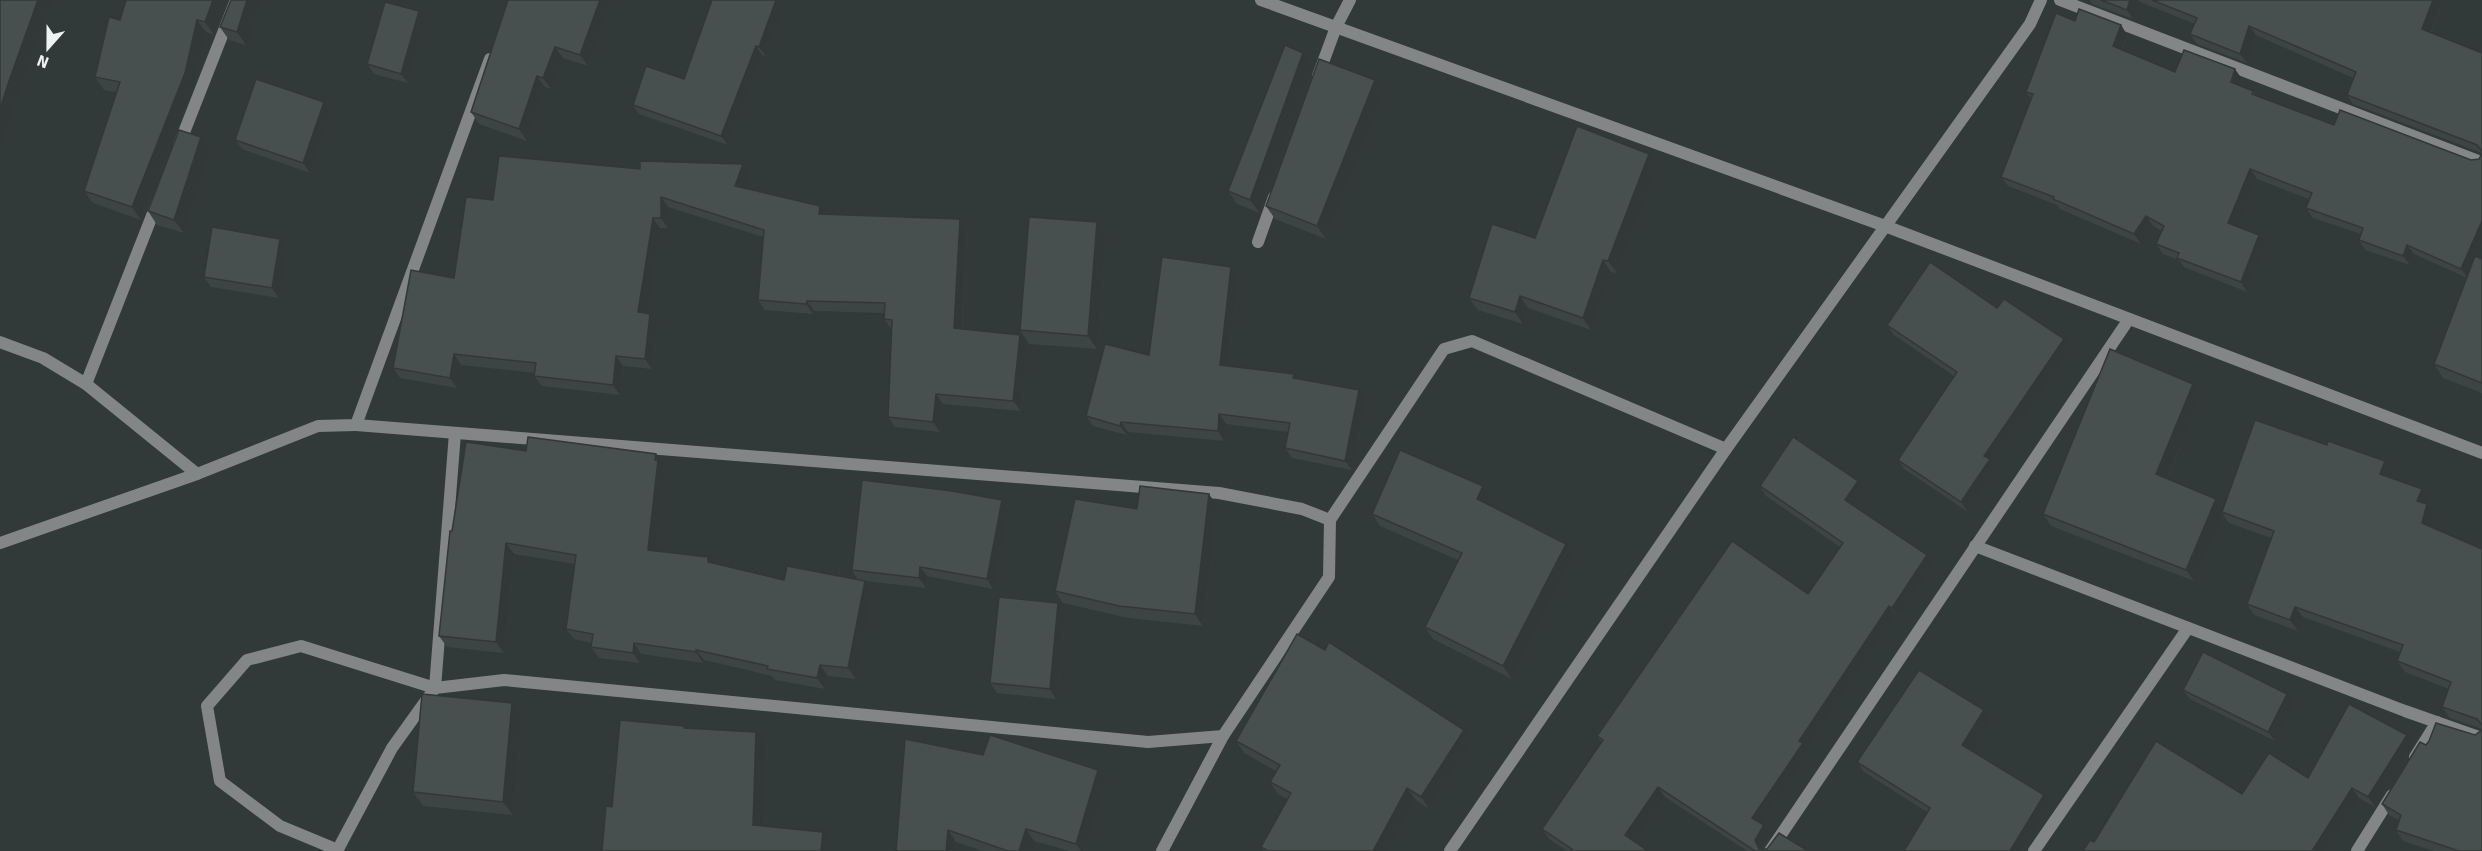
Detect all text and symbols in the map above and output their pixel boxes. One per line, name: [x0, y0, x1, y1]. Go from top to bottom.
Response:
north arrow: [18, 18, 78, 78]
text: N: [34, 50, 52, 72]

